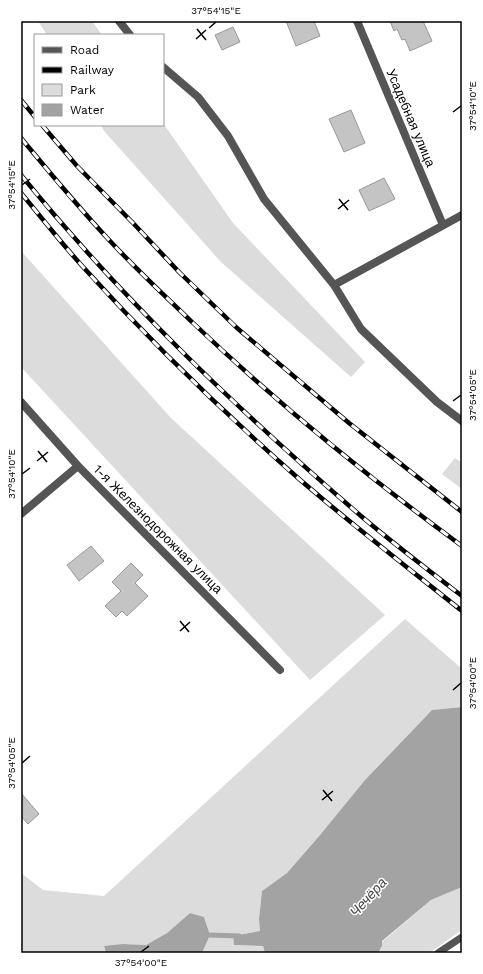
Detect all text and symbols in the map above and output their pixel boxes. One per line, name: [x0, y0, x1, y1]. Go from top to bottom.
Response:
text: 37°54'15"E: [191, 5, 241, 16]
legend: [34, 34, 164, 126]
text: Road: [70, 43, 99, 57]
text: Railway: [70, 63, 115, 77]
street label: Усадебная улица: [384, 67, 439, 170]
text: 37°54'10"E: [467, 81, 478, 131]
text: Park: [70, 83, 96, 97]
text: Water: [70, 103, 105, 117]
text: 37°54'15"E: [6, 160, 17, 210]
text: 37°54'05"E: [467, 369, 478, 421]
text: 37°54'10"E: [6, 449, 17, 499]
street label: 1-я Железнодорожная улица: [91, 462, 226, 597]
text: 37°54'00"E: [467, 657, 478, 709]
text: 37°54'05"E: [6, 737, 17, 789]
water label: Чечёра: [346, 874, 390, 920]
text: 37°54'00"E: [115, 957, 167, 968]

